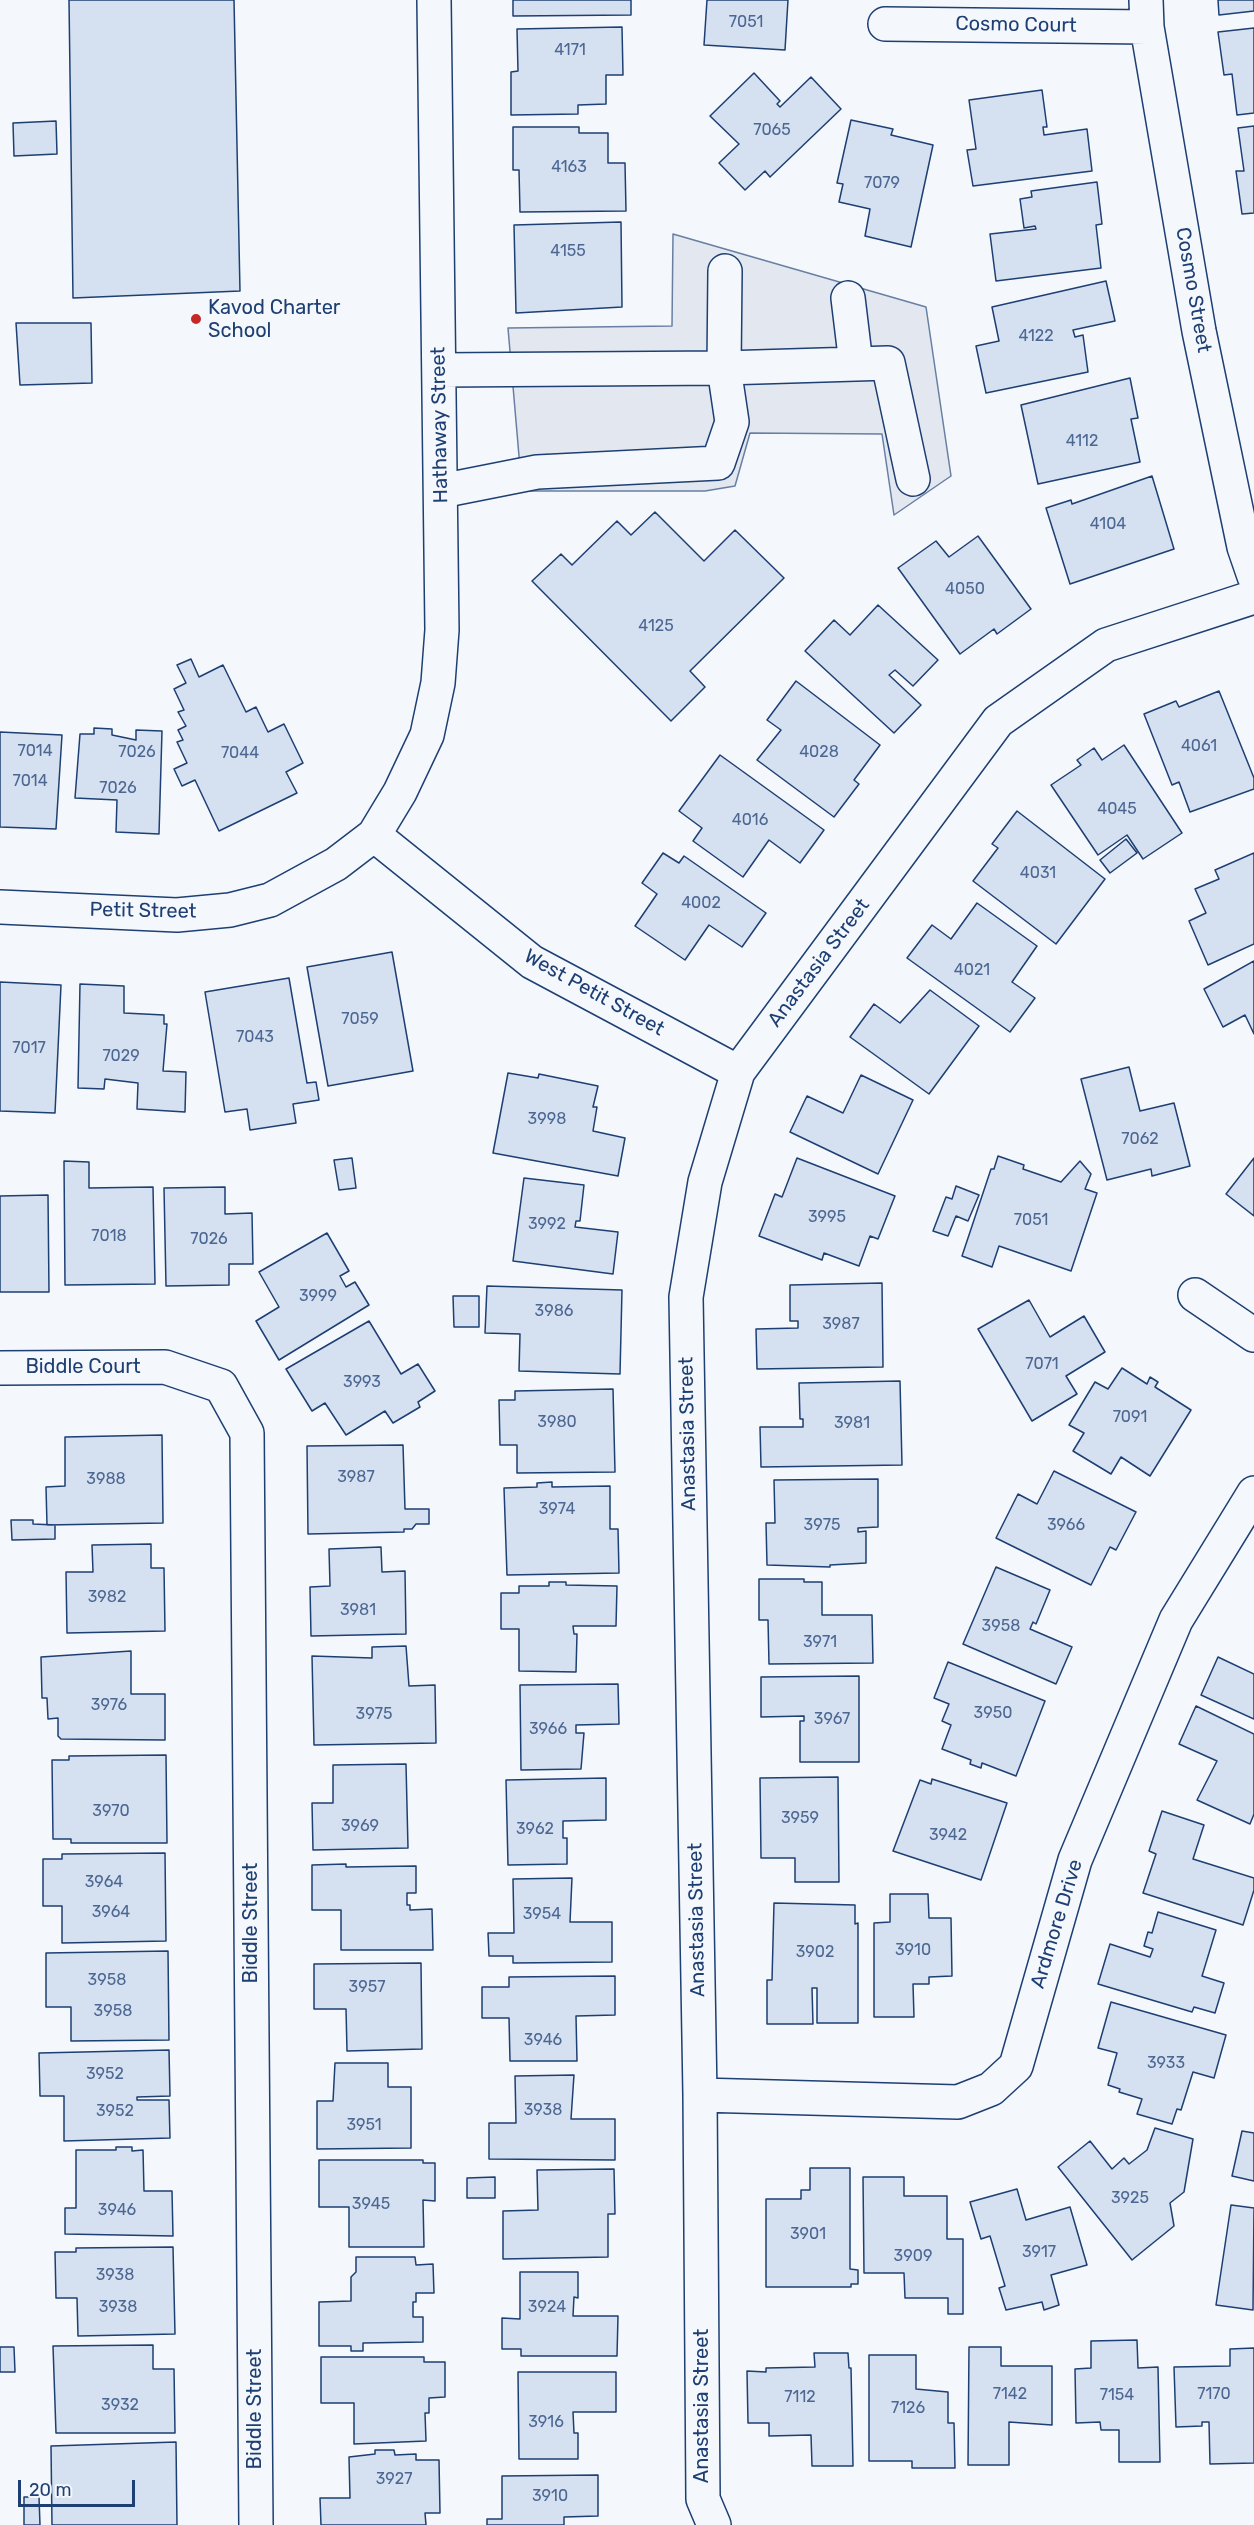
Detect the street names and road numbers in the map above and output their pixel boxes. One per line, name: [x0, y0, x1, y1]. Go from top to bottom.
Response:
street label: Cosmo Court: [955, 12, 1077, 38]
street label: Cosmo Street: [1170, 225, 1216, 355]
street label: Hathaway Street: [427, 347, 453, 503]
street label: Anastasia Street: [763, 894, 875, 1032]
street label: Petit Street: [89, 898, 197, 924]
street label: West Petit Street: [520, 945, 668, 1041]
street label: Biddle Court: [25, 1355, 141, 1379]
street label: Anastasia Street: [675, 1357, 701, 1511]
street label: Anastasia Street: [684, 1843, 710, 1997]
street label: Ardmore Drive: [1026, 1857, 1088, 1991]
street label: Biddle Street: [239, 1863, 263, 1983]
street label: Anastasia Street: [690, 2329, 714, 2483]
street label: Biddle Street: [243, 2349, 267, 2469]

